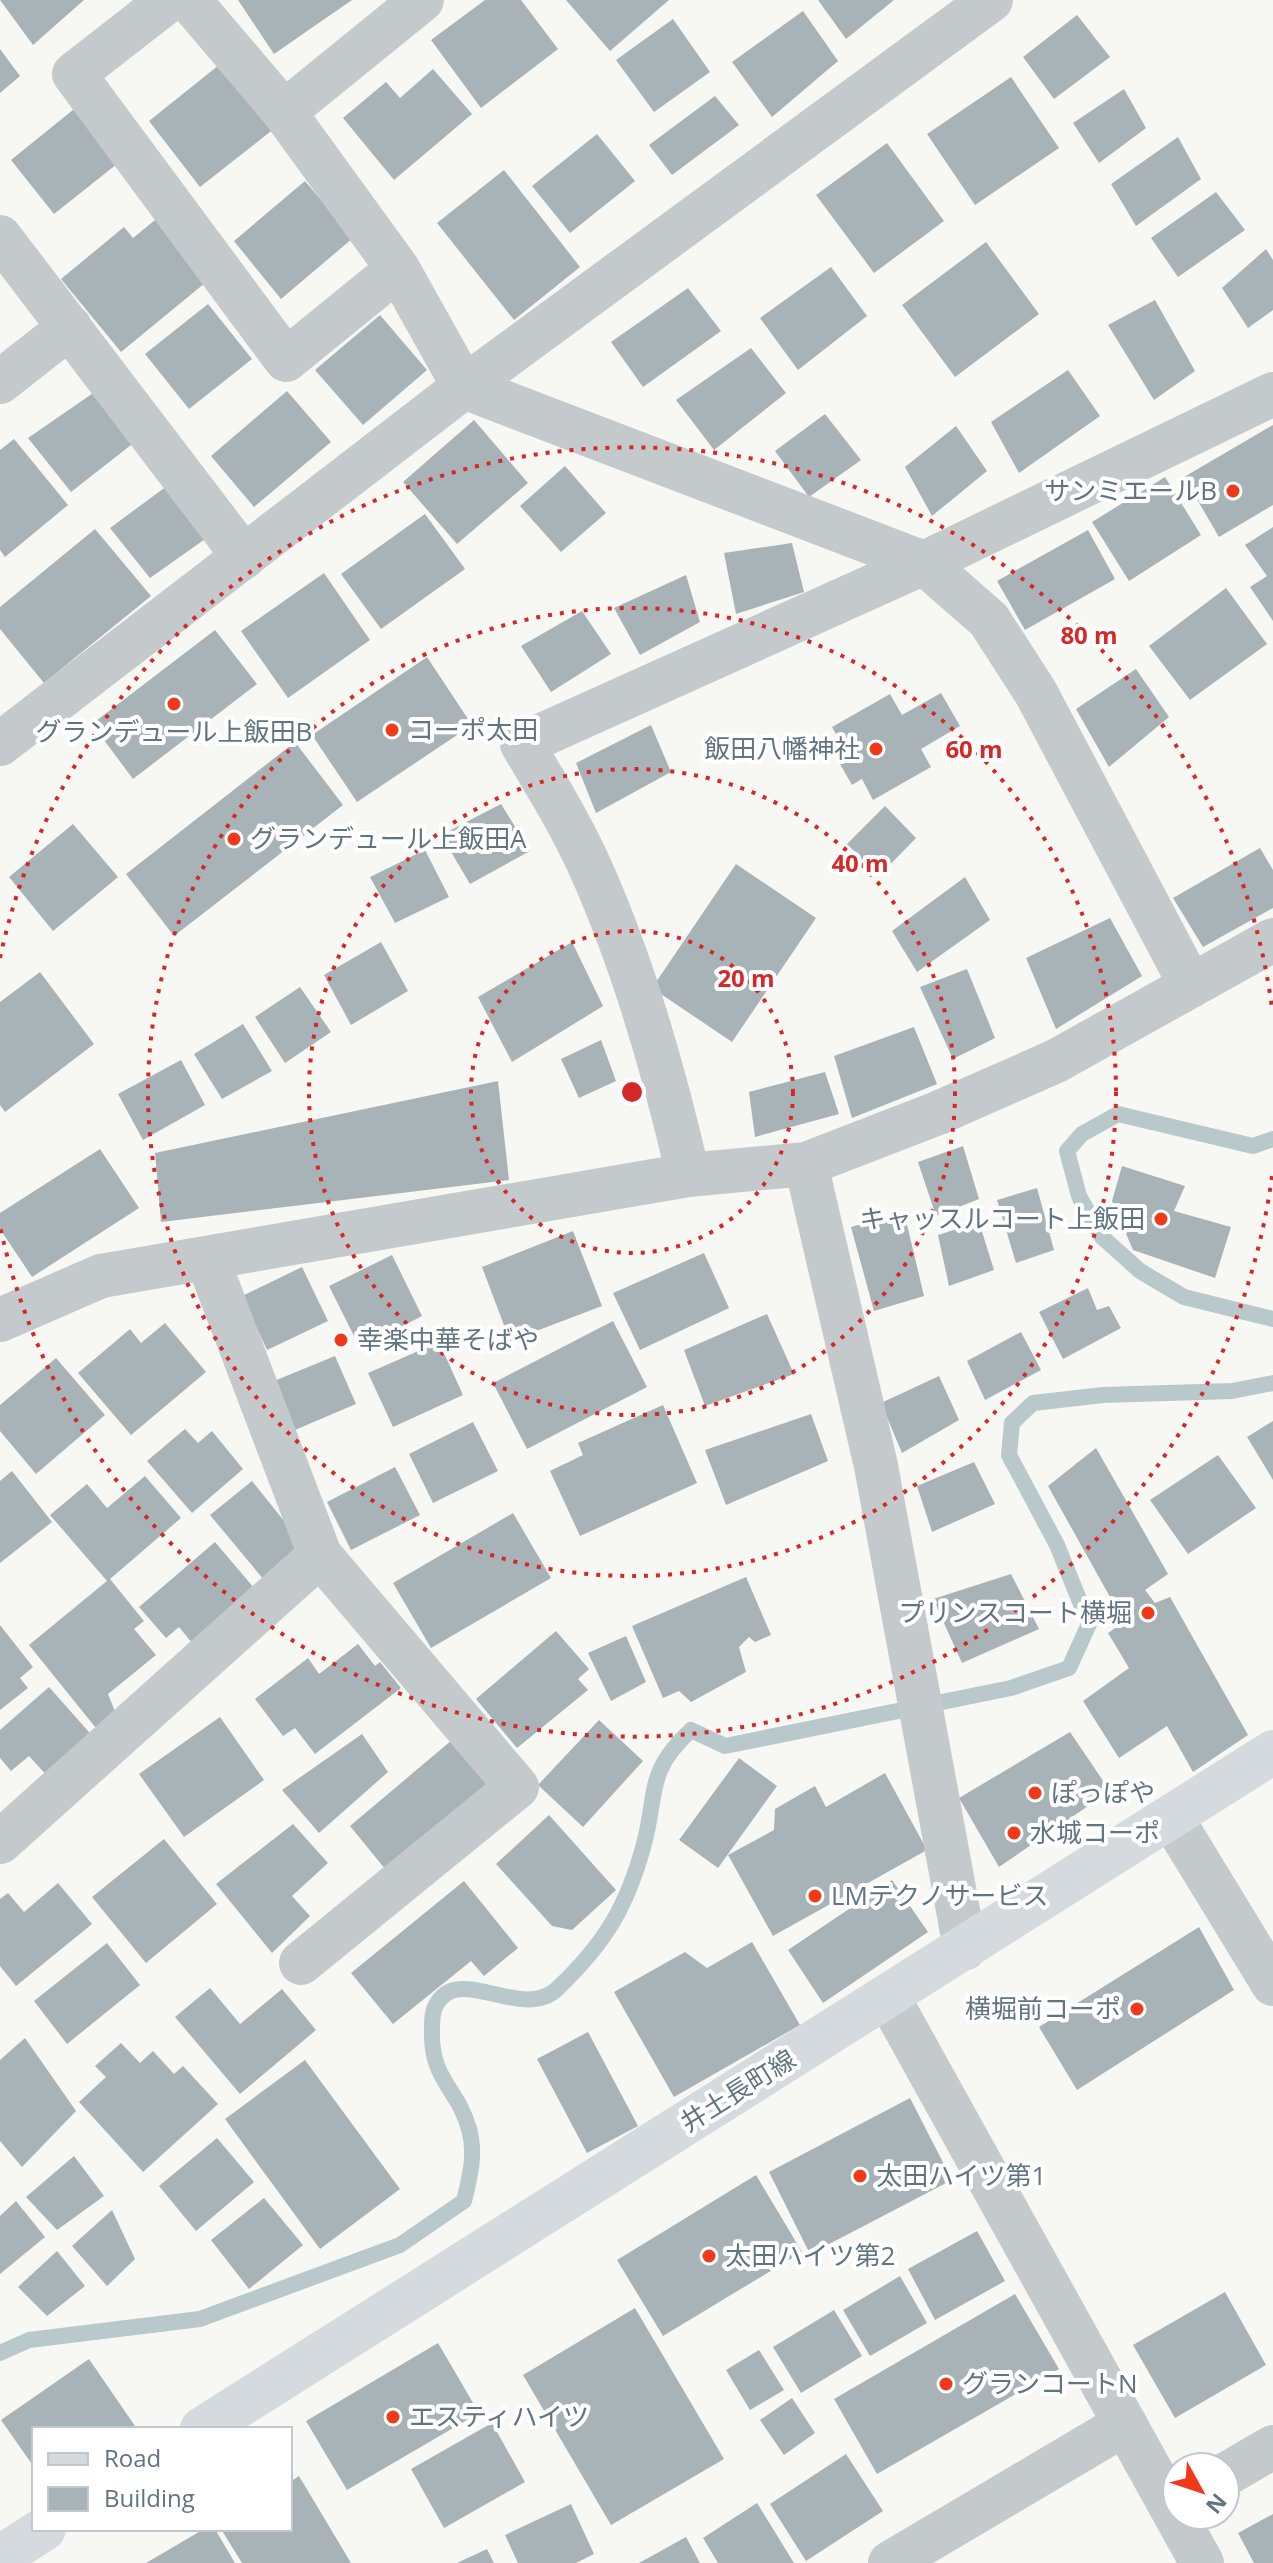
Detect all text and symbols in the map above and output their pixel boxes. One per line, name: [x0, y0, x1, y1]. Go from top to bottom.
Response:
place label: サンミエールB: [1044, 472, 1217, 508]
marker: サンミエールB: [1224, 482, 1242, 500]
text: 80 m: [1060, 618, 1118, 651]
marker: グランデュール上飯田B: [165, 695, 183, 713]
place label: コーポ太田: [408, 711, 538, 747]
place label: グランデュール上飯田B: [36, 713, 312, 749]
marker: コーポ太田: [383, 721, 401, 739]
place label: 飯田八幡神社: [704, 730, 860, 766]
text: 60 m: [945, 732, 1003, 765]
marker: 飯田八幡神社: [867, 740, 885, 758]
place label: グランデュール上飯田A: [250, 820, 527, 856]
marker: グランデュール上飯田A: [225, 830, 243, 848]
text: 40 m: [831, 846, 889, 879]
text: 20 m: [717, 961, 775, 994]
centre of rings: [618, 1078, 646, 1106]
place label: キャッスルコート上飯田: [860, 1200, 1145, 1236]
marker: キャッスルコート上飯田: [1152, 1210, 1170, 1228]
place label: 幸楽中華そばや: [357, 1321, 539, 1357]
marker: 幸楽中華そばや: [332, 1331, 350, 1349]
place label: プリンスコート横堀: [899, 1594, 1132, 1630]
marker: プリンスコート横堀: [1139, 1604, 1157, 1622]
place label: ぽっぽや: [1051, 1774, 1155, 1810]
marker: ぽっぽや: [1026, 1784, 1044, 1802]
place label: 水城コーポ: [1030, 1814, 1160, 1850]
marker: 水城コーポ: [1005, 1824, 1023, 1842]
place label: LMテクノサービス: [831, 1877, 1048, 1913]
marker: LMテクノサービス: [806, 1887, 824, 1905]
place label: 横堀前コーポ: [965, 1990, 1121, 2026]
marker: 横堀前コーポ: [1128, 2000, 1146, 2018]
street label: 井土長町線: [673, 2040, 802, 2140]
place label: 太田ハイツ第1: [876, 2157, 1046, 2193]
marker: 太田ハイツ第1: [851, 2167, 869, 2185]
place label: 太田ハイツ第2: [725, 2237, 895, 2273]
marker: 太田ハイツ第2: [700, 2247, 718, 2265]
place label: グランコートN: [962, 2365, 1138, 2401]
marker: グランコートN: [937, 2375, 955, 2393]
place label: エスティハイツ: [409, 2398, 589, 2434]
marker: エスティハイツ: [384, 2408, 402, 2426]
legend: [32, 2427, 292, 2531]
text: Road: [104, 2441, 161, 2474]
north arrow: [1161, 2451, 1241, 2531]
text: Building: [104, 2481, 195, 2514]
text: N: [1200, 2488, 1234, 2521]

